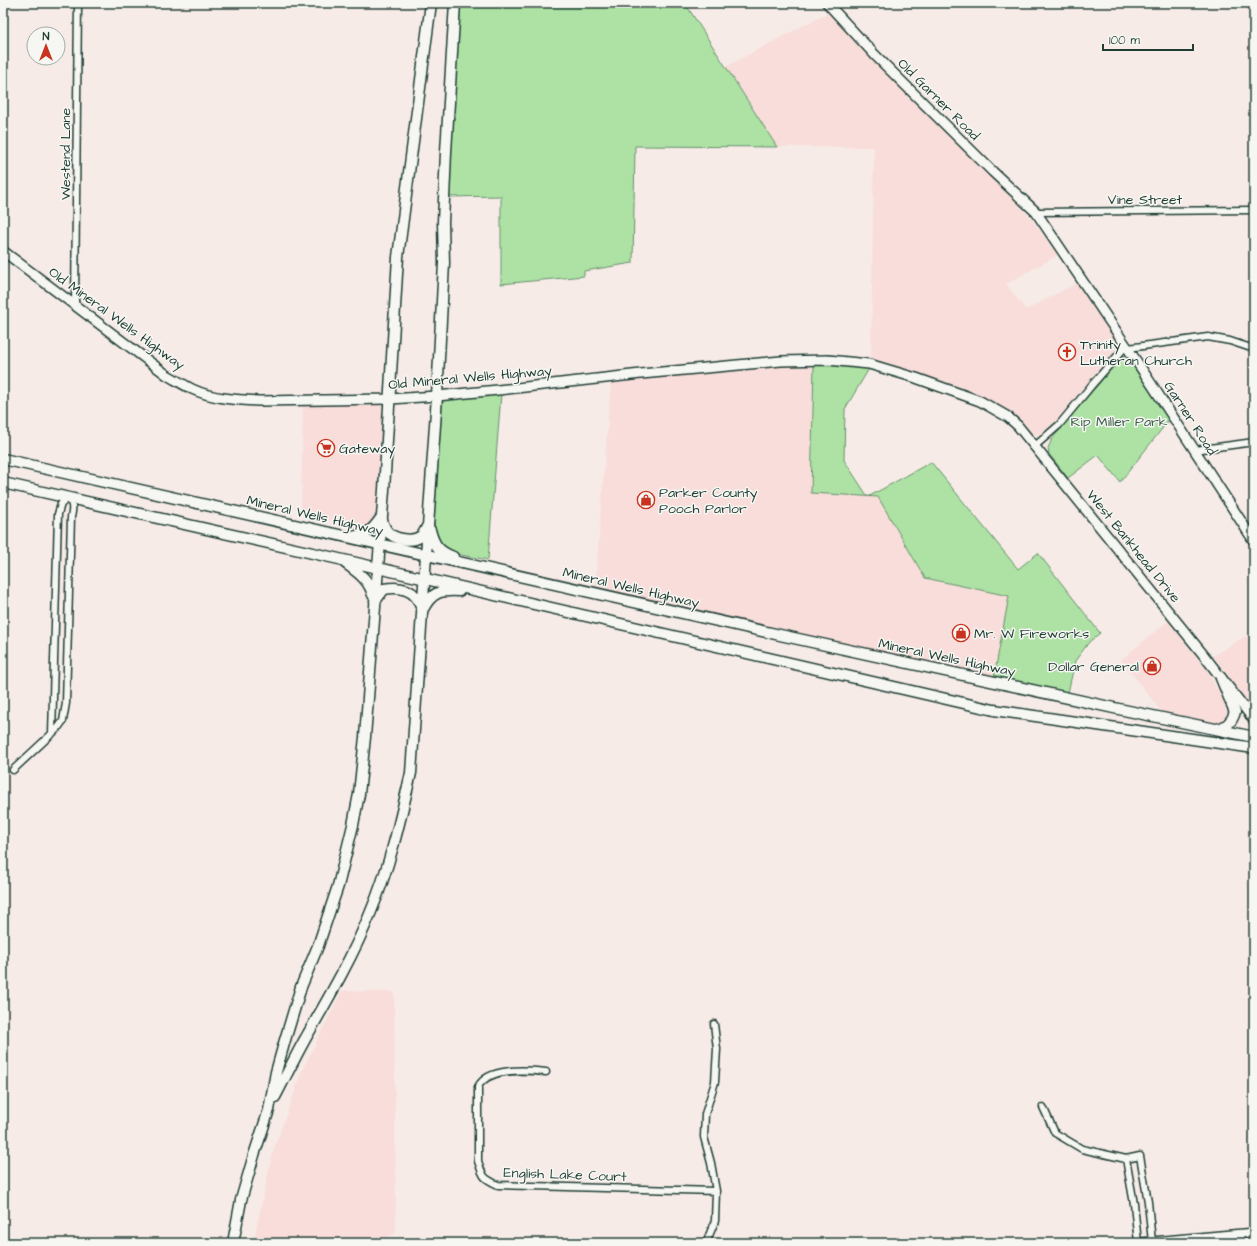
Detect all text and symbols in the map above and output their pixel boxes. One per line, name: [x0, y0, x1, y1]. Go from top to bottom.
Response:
north arrow: [26, 26, 66, 66]
scale bar: [1103, 26, 1193, 52]
text: N: [43, 29, 50, 44]
text: 100 m: [1109, 32, 1140, 49]
street label: Old Garner Road: [893, 54, 984, 145]
street label: Westend Lane: [56, 107, 76, 200]
street label: Vine Street: [1108, 190, 1182, 210]
street label: Old Mineral Wells Highway: [44, 263, 189, 375]
place label: Trinity Lutheran Church: [1080, 335, 1192, 371]
church icon: Trinity Lutheran Church: [1057, 342, 1077, 362]
street label: Old Mineral Wells Highway: [388, 361, 553, 395]
street label: Garner Road: [1159, 378, 1222, 459]
park label: Rip Miller Park: [1071, 412, 1168, 432]
supermarket icon: Gateway: [316, 438, 336, 458]
place label: Gateway: [339, 439, 395, 459]
place label: Parker County Pooch Parlor: [659, 483, 758, 519]
street label: West Bankhead Drive: [1081, 486, 1185, 608]
shop icon: Parker County Pooch Parlor: [636, 490, 656, 510]
street label: Mineral Wells Highway: [245, 491, 385, 541]
street label: Mineral Wells Highway: [561, 563, 701, 613]
shop icon: Mr. W Fireworks: [951, 623, 971, 643]
place label: Mr. W Fireworks: [974, 624, 1089, 644]
street label: Mineral Wells Highway: [876, 634, 1017, 682]
shop icon: Dollar General: [1142, 656, 1162, 676]
place label: Dollar General: [1048, 657, 1139, 677]
street label: English Lake Court: [503, 1163, 627, 1187]

